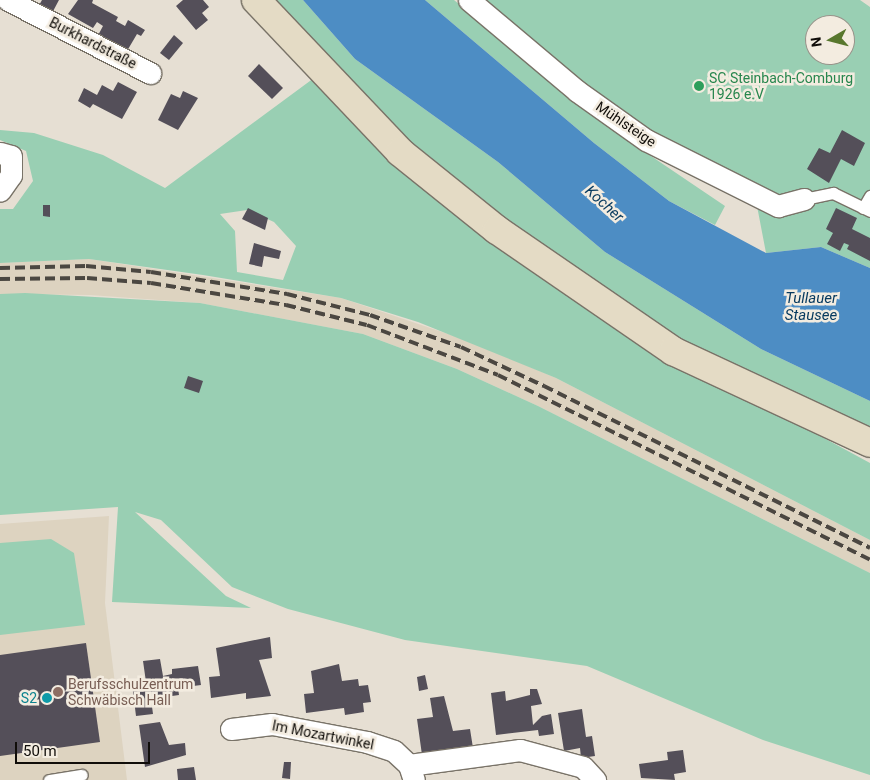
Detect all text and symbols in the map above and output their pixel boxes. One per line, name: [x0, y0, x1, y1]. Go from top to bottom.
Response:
street label: Burkhardstraße: [47, 14, 139, 72]
north arrow: [805, 15, 855, 65]
text: N: [808, 36, 825, 48]
place label: SC Steinbach-Comburg 1926 e.V: [709, 70, 853, 102]
marker: SC Steinbach-Comburg 1926 e.V: [693, 80, 705, 92]
street label: Mühlsteige: [593, 98, 659, 150]
water label: Kocher: [581, 182, 627, 226]
water label: Tullauer Stausee: [785, 289, 837, 324]
place label: Berufsschulzentrum Schwäbisch Hall: [68, 676, 193, 709]
marker: Berufsschulzentrum Schwäbisch Hall: [52, 686, 64, 698]
place label: S2: [21, 690, 37, 706]
marker: S2: [41, 692, 53, 704]
street label: Im Mozartwinkel: [271, 717, 375, 753]
scale bar: [18, 732, 152, 764]
text: 50 m: [23, 742, 57, 760]

